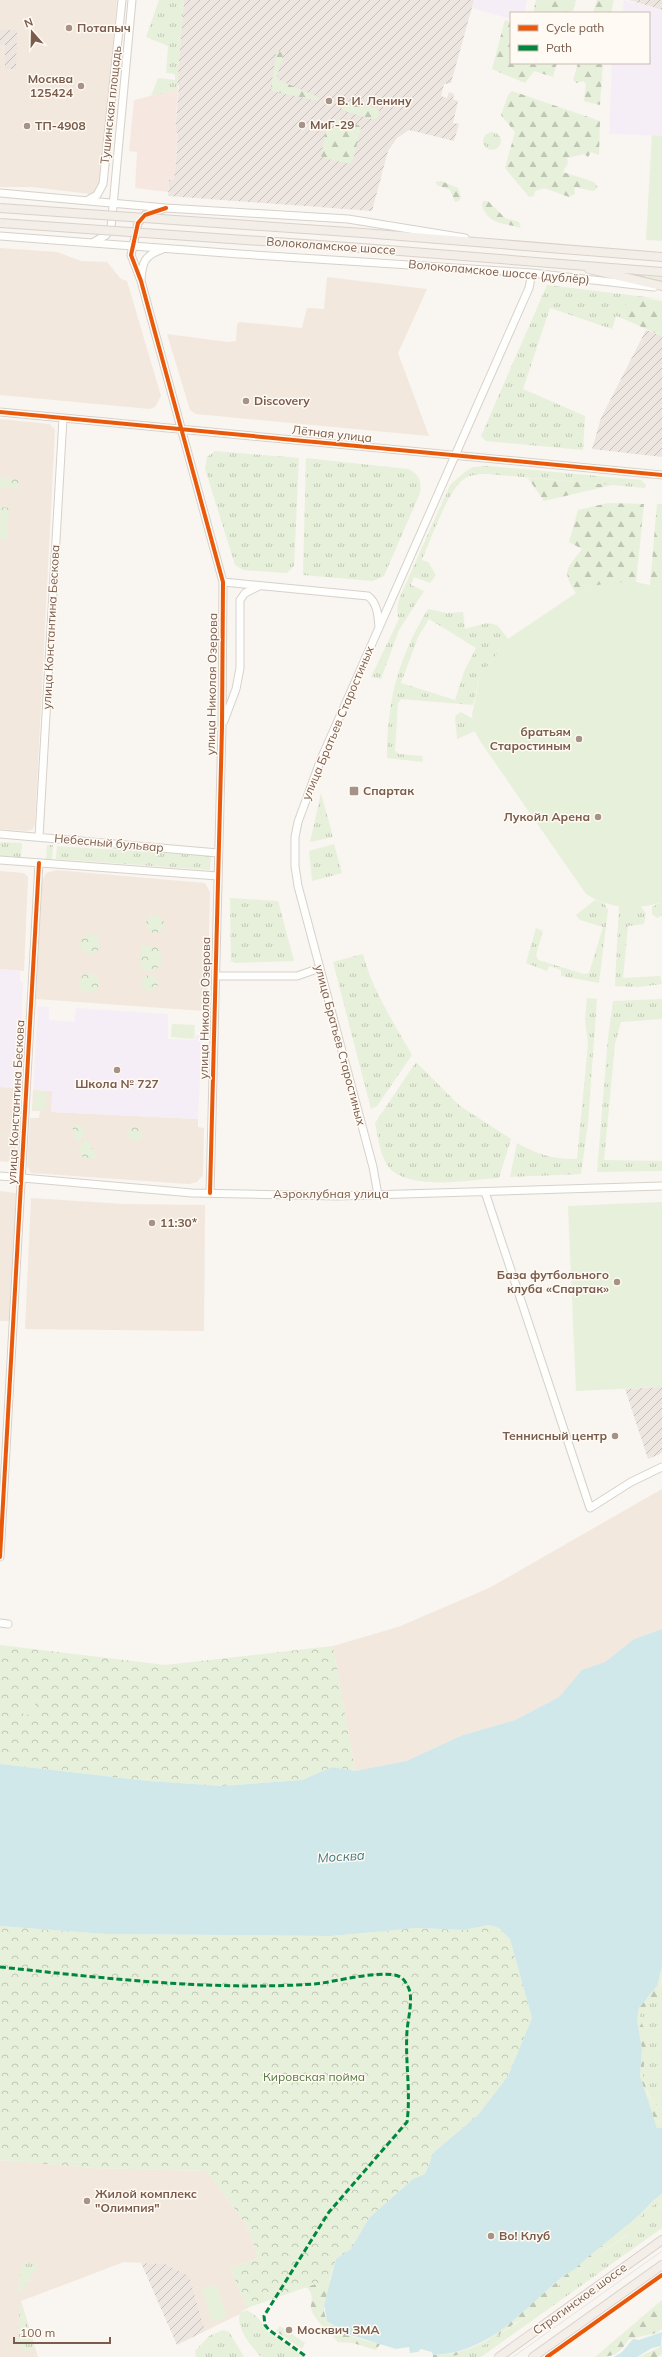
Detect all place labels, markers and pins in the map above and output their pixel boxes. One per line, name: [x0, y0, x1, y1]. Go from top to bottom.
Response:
place label: Потапыч: [77, 20, 131, 35]
marker: Потапыч: [64, 23, 74, 33]
place label: Москва 125424: [28, 71, 73, 100]
marker: Москва 125424: [76, 81, 86, 91]
place label: В. И. Ленину: [337, 93, 412, 108]
marker: В. И. Ленину: [324, 96, 334, 106]
place label: МиГ-29: [310, 117, 354, 132]
place label: ТП-4908: [35, 118, 86, 133]
marker: МиГ-29: [297, 120, 307, 130]
marker: ТП-4908: [22, 121, 32, 131]
place label: Discovery: [254, 393, 310, 408]
marker: Discovery: [241, 396, 251, 406]
place label: братьям Старостиным: [490, 724, 571, 753]
marker: братьям Старостиным: [574, 734, 584, 744]
place label: Спартак: [363, 783, 414, 798]
marker: Спартак: [348, 785, 360, 797]
place label: Лукойл Арена: [504, 809, 590, 824]
marker: Лукойл Арена: [593, 812, 603, 822]
marker: Школа № 727: [112, 1065, 122, 1075]
place label: Школа № 727: [75, 1076, 159, 1091]
place label: 11:30*: [160, 1215, 198, 1230]
marker: 11:30*: [147, 1218, 157, 1228]
place label: База футбольного клуба «Спартак»: [497, 1267, 609, 1296]
marker: База футбольного клуба «Спартак»: [612, 1277, 622, 1287]
place label: Теннисный центр: [503, 1428, 607, 1443]
marker: Теннисный центр: [610, 1431, 620, 1441]
place label: Жилой комплекс "Олимпия": [95, 2186, 197, 2215]
marker: Жилой комплекс "Олимпия": [82, 2196, 92, 2206]
place label: Во! Клуб: [499, 2228, 550, 2243]
marker: Во! Клуб: [486, 2231, 496, 2241]
place label: Москвич ЗМА: [297, 2322, 380, 2337]
marker: Москвич ЗМА: [284, 2325, 294, 2335]

